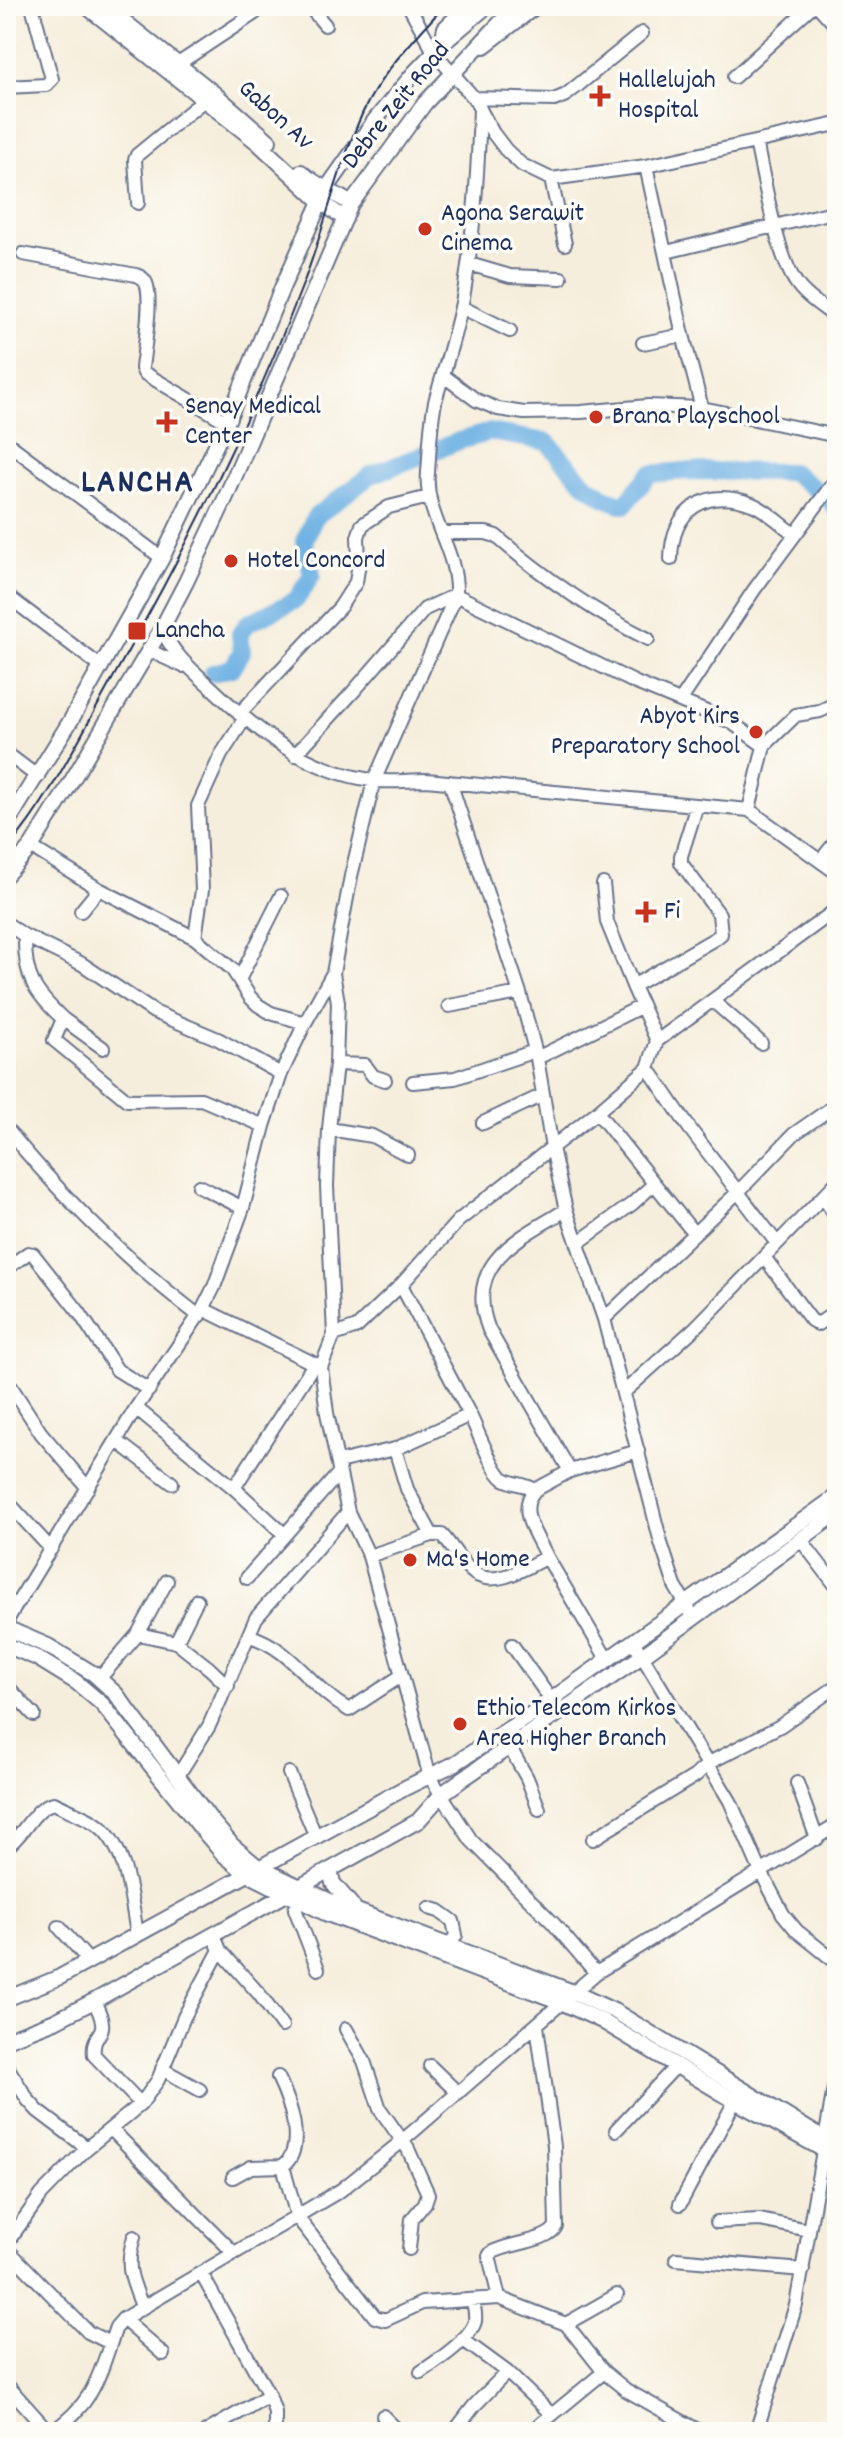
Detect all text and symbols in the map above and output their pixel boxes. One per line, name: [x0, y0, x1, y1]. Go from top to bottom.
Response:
street label: Debre Zeit Road: [334, 34, 460, 178]
place label: Hallelujah Hospital: [618, 63, 716, 130]
street label: Gabon Av: [229, 72, 321, 160]
marker: Hallelujah Hospital: [589, 85, 611, 107]
place label: Agona Serawit Cinema: [441, 196, 585, 263]
marker: Agona Serawit Cinema: [416, 220, 434, 238]
place label: Senay Medical Center: [185, 389, 321, 456]
place label: Brana Playschool: [612, 399, 780, 436]
marker: Brana Playschool: [587, 408, 605, 426]
marker: Senay Medical Center: [156, 411, 178, 433]
district label: LANCHA: [81, 460, 195, 509]
place label: Hotel Concord: [247, 543, 385, 580]
marker: Hotel Concord: [222, 552, 240, 570]
place label: Lancha: [155, 613, 225, 650]
marker: Lancha: [126, 620, 148, 642]
place label: Abyot Kirs Preparatory School: [551, 699, 740, 766]
marker: Abyot Kirs Preparatory School: [747, 723, 765, 741]
place label: Fi: [664, 894, 681, 931]
marker: Fi: [635, 901, 657, 923]
place label: Ma's Home: [426, 1542, 530, 1579]
marker: Ma's Home: [401, 1551, 419, 1569]
place label: Ethio Telecom Kirkos Area Higher Branch: [476, 1691, 677, 1758]
marker: Ethio Telecom Kirkos Area Higher Branch: [451, 1715, 469, 1733]

